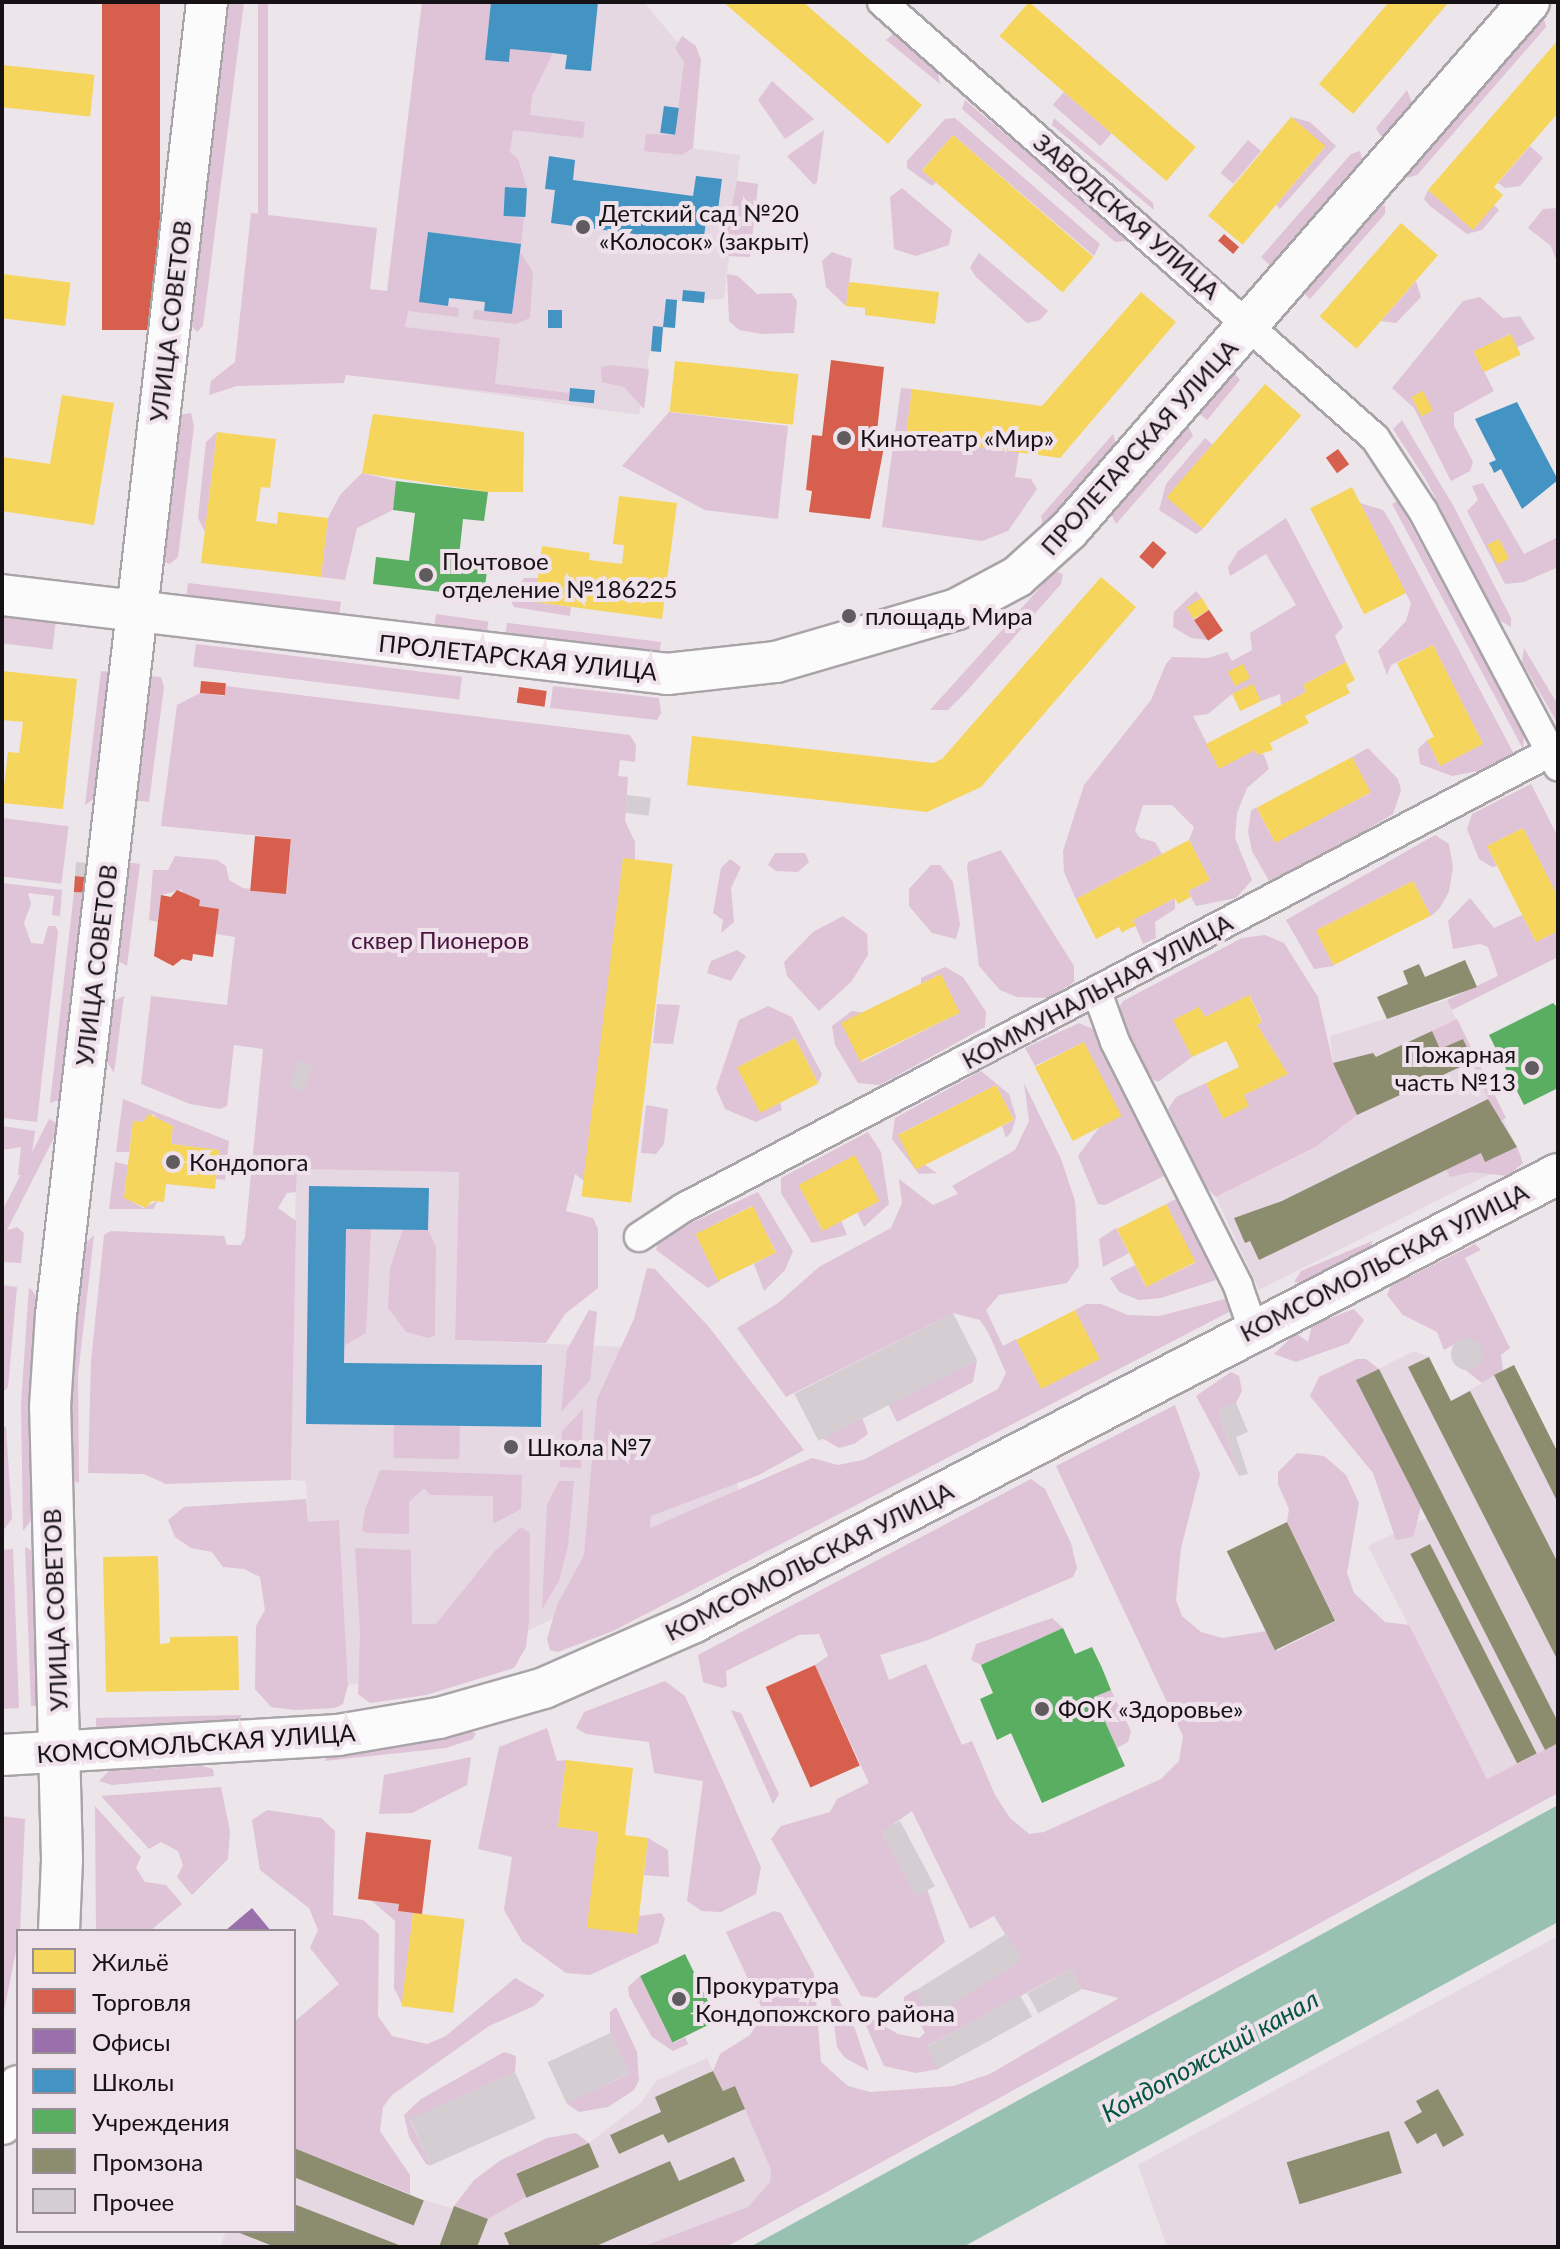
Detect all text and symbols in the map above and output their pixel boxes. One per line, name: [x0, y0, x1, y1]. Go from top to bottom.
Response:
street label: ЗАВОДСКАЯ УЛИЦА: [1028, 127, 1226, 305]
place label: Детский сад №20 «Колосок» (закрыт): [599, 199, 809, 255]
marker: Детский сад №20 «Колосок» (закрыт): [574, 218, 592, 236]
street label: УЛИЦА СОВЕТОВ: [143, 219, 197, 423]
street label: ПРОЛЕТАРСКАЯ УЛИЦА: [1035, 333, 1243, 561]
place label: Кинотеатр «Мир»: [860, 424, 1054, 452]
marker: Кинотеатр «Мир»: [835, 429, 853, 447]
place label: Почтовое отделение №186225: [442, 547, 677, 603]
marker: Почтовое отделение №186225: [417, 566, 435, 584]
place label: площадь Мира: [865, 602, 1033, 630]
marker: площадь Мира: [840, 607, 858, 625]
street label: ПРОЛЕТАРСКАЯ УЛИЦА: [377, 628, 659, 686]
street label: УЛИЦА СОВЕТОВ: [69, 863, 123, 1067]
street label: КОММУНАЛЬНАЯ УЛИЦА: [957, 907, 1237, 1075]
park label: сквер Пионеров: [351, 926, 529, 954]
place label: Пожарная часть №13: [1395, 1040, 1516, 1096]
marker: Пожарная часть №13: [1523, 1059, 1541, 1077]
place label: Кондопога: [189, 1148, 308, 1176]
marker: Кондопога: [164, 1153, 182, 1171]
street label: КОМСОМОЛЬСКАЯ УЛИЦА: [1235, 1177, 1533, 1347]
place label: Школа №7: [527, 1433, 652, 1461]
marker: Школа №7: [502, 1438, 520, 1456]
street label: КОМСОМОЛЬСКАЯ УЛИЦА: [660, 1476, 958, 1646]
street label: УЛИЦА СОВЕТОВ: [37, 1508, 73, 1712]
place label: ФОК «Здоровье»: [1058, 1695, 1243, 1723]
marker: ФОК «Здоровье»: [1033, 1700, 1051, 1718]
street label: КОМСОМОЛЬСКАЯ УЛИЦА: [36, 1717, 356, 1769]
legend: [16, 1929, 296, 2233]
text: Жильё: [92, 1947, 169, 1976]
place label: Прокуратура Кондопожского района: [695, 1971, 955, 2027]
water label: Кондопожский канал: [1096, 1983, 1324, 2129]
text: Торговля: [92, 1987, 191, 2016]
marker: Прокуратура Кондопожского района: [670, 1990, 688, 2008]
text: Офисы: [92, 2027, 171, 2056]
text: Школы: [92, 2067, 174, 2096]
text: Учреждения: [92, 2107, 230, 2136]
text: Промзона: [92, 2147, 203, 2176]
text: Прочее: [92, 2187, 174, 2216]

